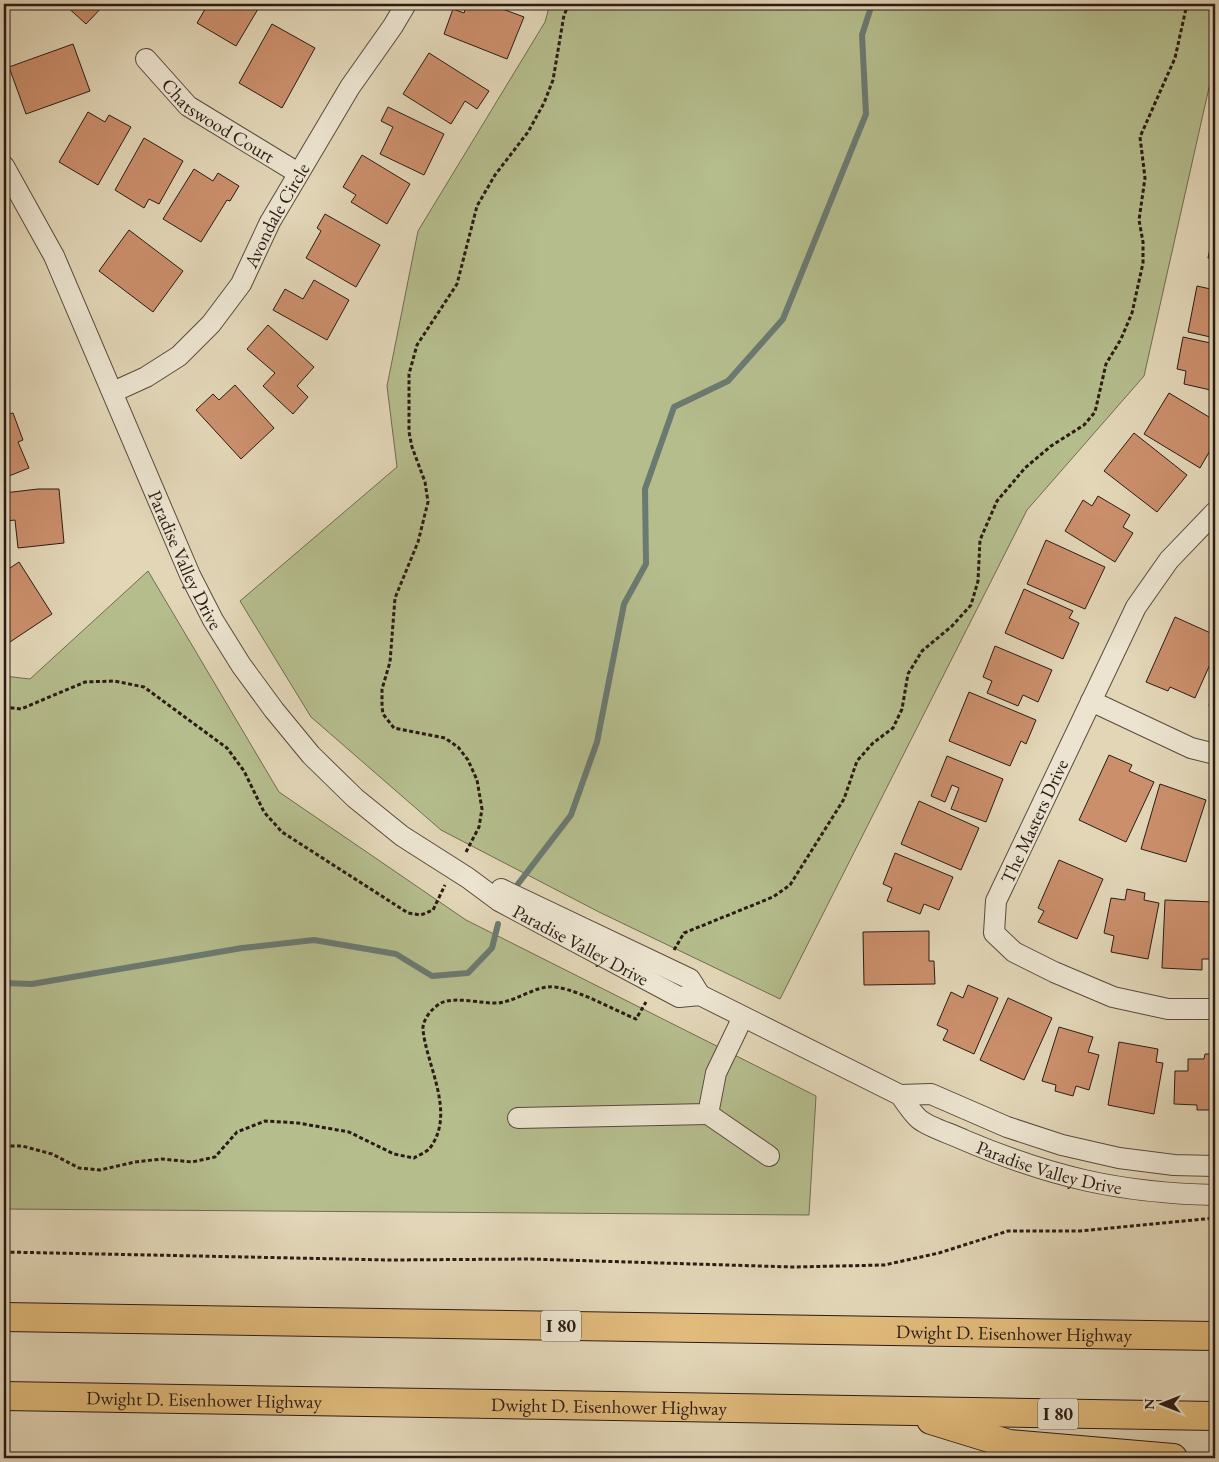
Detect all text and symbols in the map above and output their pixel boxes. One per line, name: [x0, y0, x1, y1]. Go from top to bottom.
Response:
street label: Chatswood Court: [156, 73, 279, 169]
street label: Avondale Circle: [238, 158, 315, 273]
street label: Paradise Valley Drive: [142, 487, 228, 635]
street label: The Masters Drive: [995, 755, 1074, 887]
street label: Paradise Valley Drive: [508, 899, 653, 992]
street label: Paradise Valley Drive: [973, 1135, 1124, 1200]
road number: I 80: [541, 1310, 581, 1342]
street label: Dwight D. Eisenhower Highway: [896, 1319, 1133, 1348]
north arrow: [1136, 1380, 1186, 1430]
street label: Dwight D. Eisenhower Highway: [86, 1385, 323, 1414]
street label: Dwight D. Eisenhower Highway: [491, 1392, 728, 1421]
road number: I 80: [1038, 1398, 1078, 1430]
text: N: [1140, 1398, 1158, 1410]

